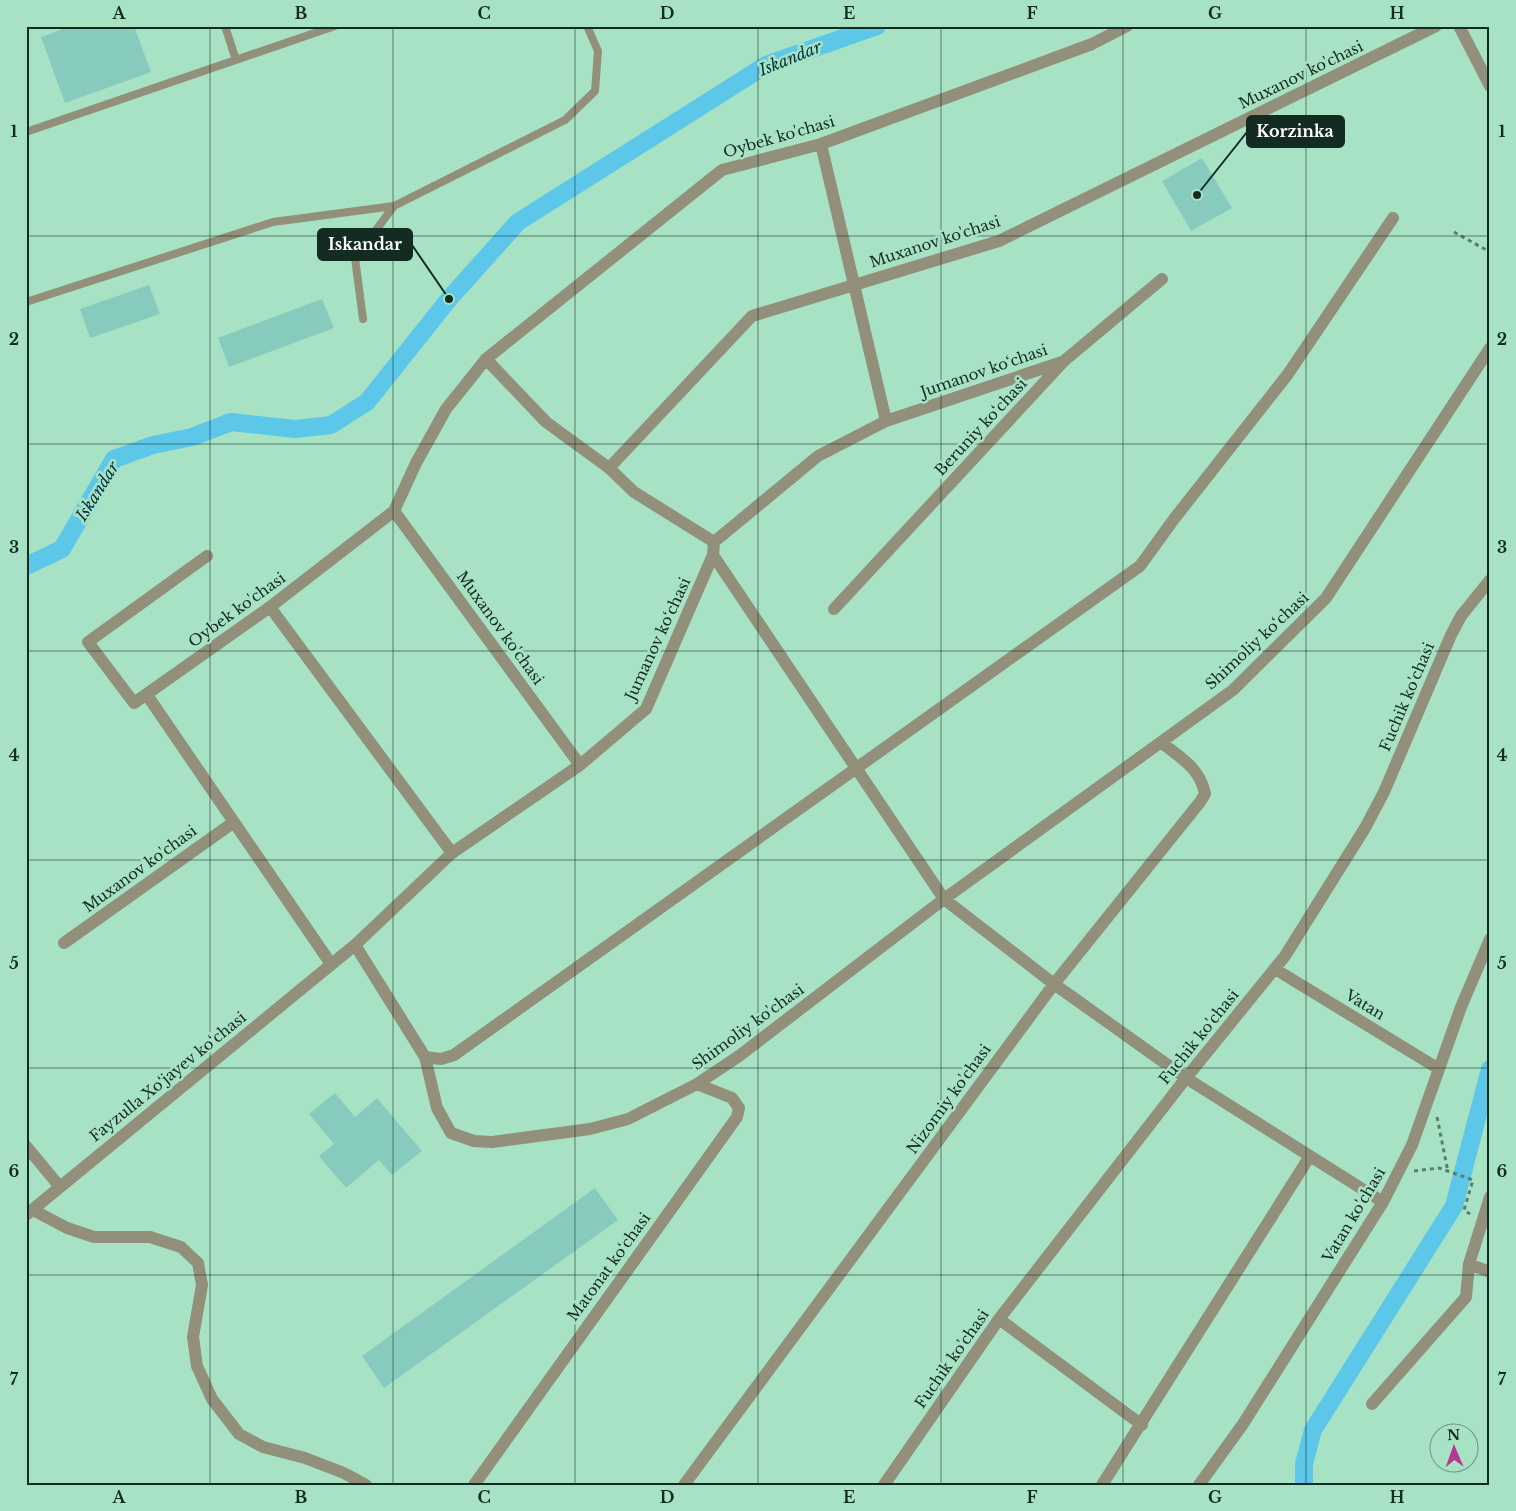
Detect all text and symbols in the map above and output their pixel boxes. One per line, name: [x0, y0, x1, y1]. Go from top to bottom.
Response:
text: A: [112, 3, 127, 23]
text: B: [295, 3, 308, 23]
text: C: [477, 3, 491, 23]
text: D: [660, 3, 674, 23]
text: E: [843, 3, 855, 23]
text: F: [1026, 3, 1038, 23]
text: G: [1208, 3, 1222, 23]
text: H: [1389, 3, 1405, 23]
water label: Iskandar: [755, 36, 825, 80]
street label: Muxanov ko'chasi: [1235, 36, 1366, 113]
street label: Oybek ko'chasi: [721, 112, 837, 162]
callout: Korzinka: [1247, 116, 1344, 147]
text: 1: [11, 121, 18, 141]
text: Korzinka: [1256, 121, 1334, 141]
text: 1: [1499, 121, 1506, 141]
street label: Muxanov ko'chasi: [867, 211, 1002, 272]
callout: Iskandar: [318, 229, 412, 260]
text: Iskandar: [328, 234, 402, 254]
text: 2: [9, 329, 19, 349]
text: 2: [1497, 329, 1507, 349]
street label: Jumanov ko‘chasi: [916, 340, 1050, 402]
street label: Beruniy ko‘chasi: [931, 374, 1031, 479]
water label: Iskandar: [70, 457, 123, 525]
text: 3: [9, 537, 19, 557]
text: 3: [1497, 537, 1507, 557]
street label: Muxanov ko'chasi: [453, 567, 548, 688]
street label: Oybek ko'chasi: [185, 568, 289, 651]
street label: Jumanov ko‘chasi: [620, 574, 694, 705]
street label: Shimoliy ko‘chasi: [1201, 588, 1312, 694]
street label: Fuchik ko'chasi: [1375, 639, 1438, 754]
text: 4: [9, 745, 19, 765]
text: 4: [1497, 745, 1507, 765]
street label: Muxanov ko'chasi: [79, 821, 200, 916]
text: 5: [9, 953, 19, 973]
text: 5: [1497, 953, 1507, 973]
street label: Shimoliy ko'chasi: [688, 980, 808, 1074]
street label: Fuchik ko'chasi: [1155, 985, 1243, 1088]
street label: Vatan: [1341, 985, 1389, 1024]
street label: Fayzulla Xo‘jayev ko‘chasi: [86, 1008, 250, 1146]
street label: Nizomiy ko'chasi: [902, 1040, 995, 1157]
text: 6: [9, 1161, 20, 1181]
text: 6: [1497, 1161, 1508, 1181]
street label: Vatan ko'chasi: [1317, 1164, 1389, 1266]
street label: Matonat ko‘chasi: [563, 1209, 654, 1325]
street label: Fuchik ko'chasi: [910, 1306, 993, 1412]
text: 7: [10, 1369, 19, 1389]
text: 7: [1498, 1369, 1507, 1389]
north arrow: [1428, 1424, 1478, 1474]
text: N: [1447, 1426, 1460, 1444]
text: A: [112, 1487, 127, 1507]
text: B: [295, 1487, 308, 1507]
text: C: [477, 1487, 491, 1507]
text: D: [660, 1487, 674, 1507]
text: E: [843, 1487, 855, 1507]
text: F: [1026, 1487, 1038, 1507]
text: G: [1208, 1487, 1222, 1507]
text: H: [1389, 1487, 1405, 1507]

